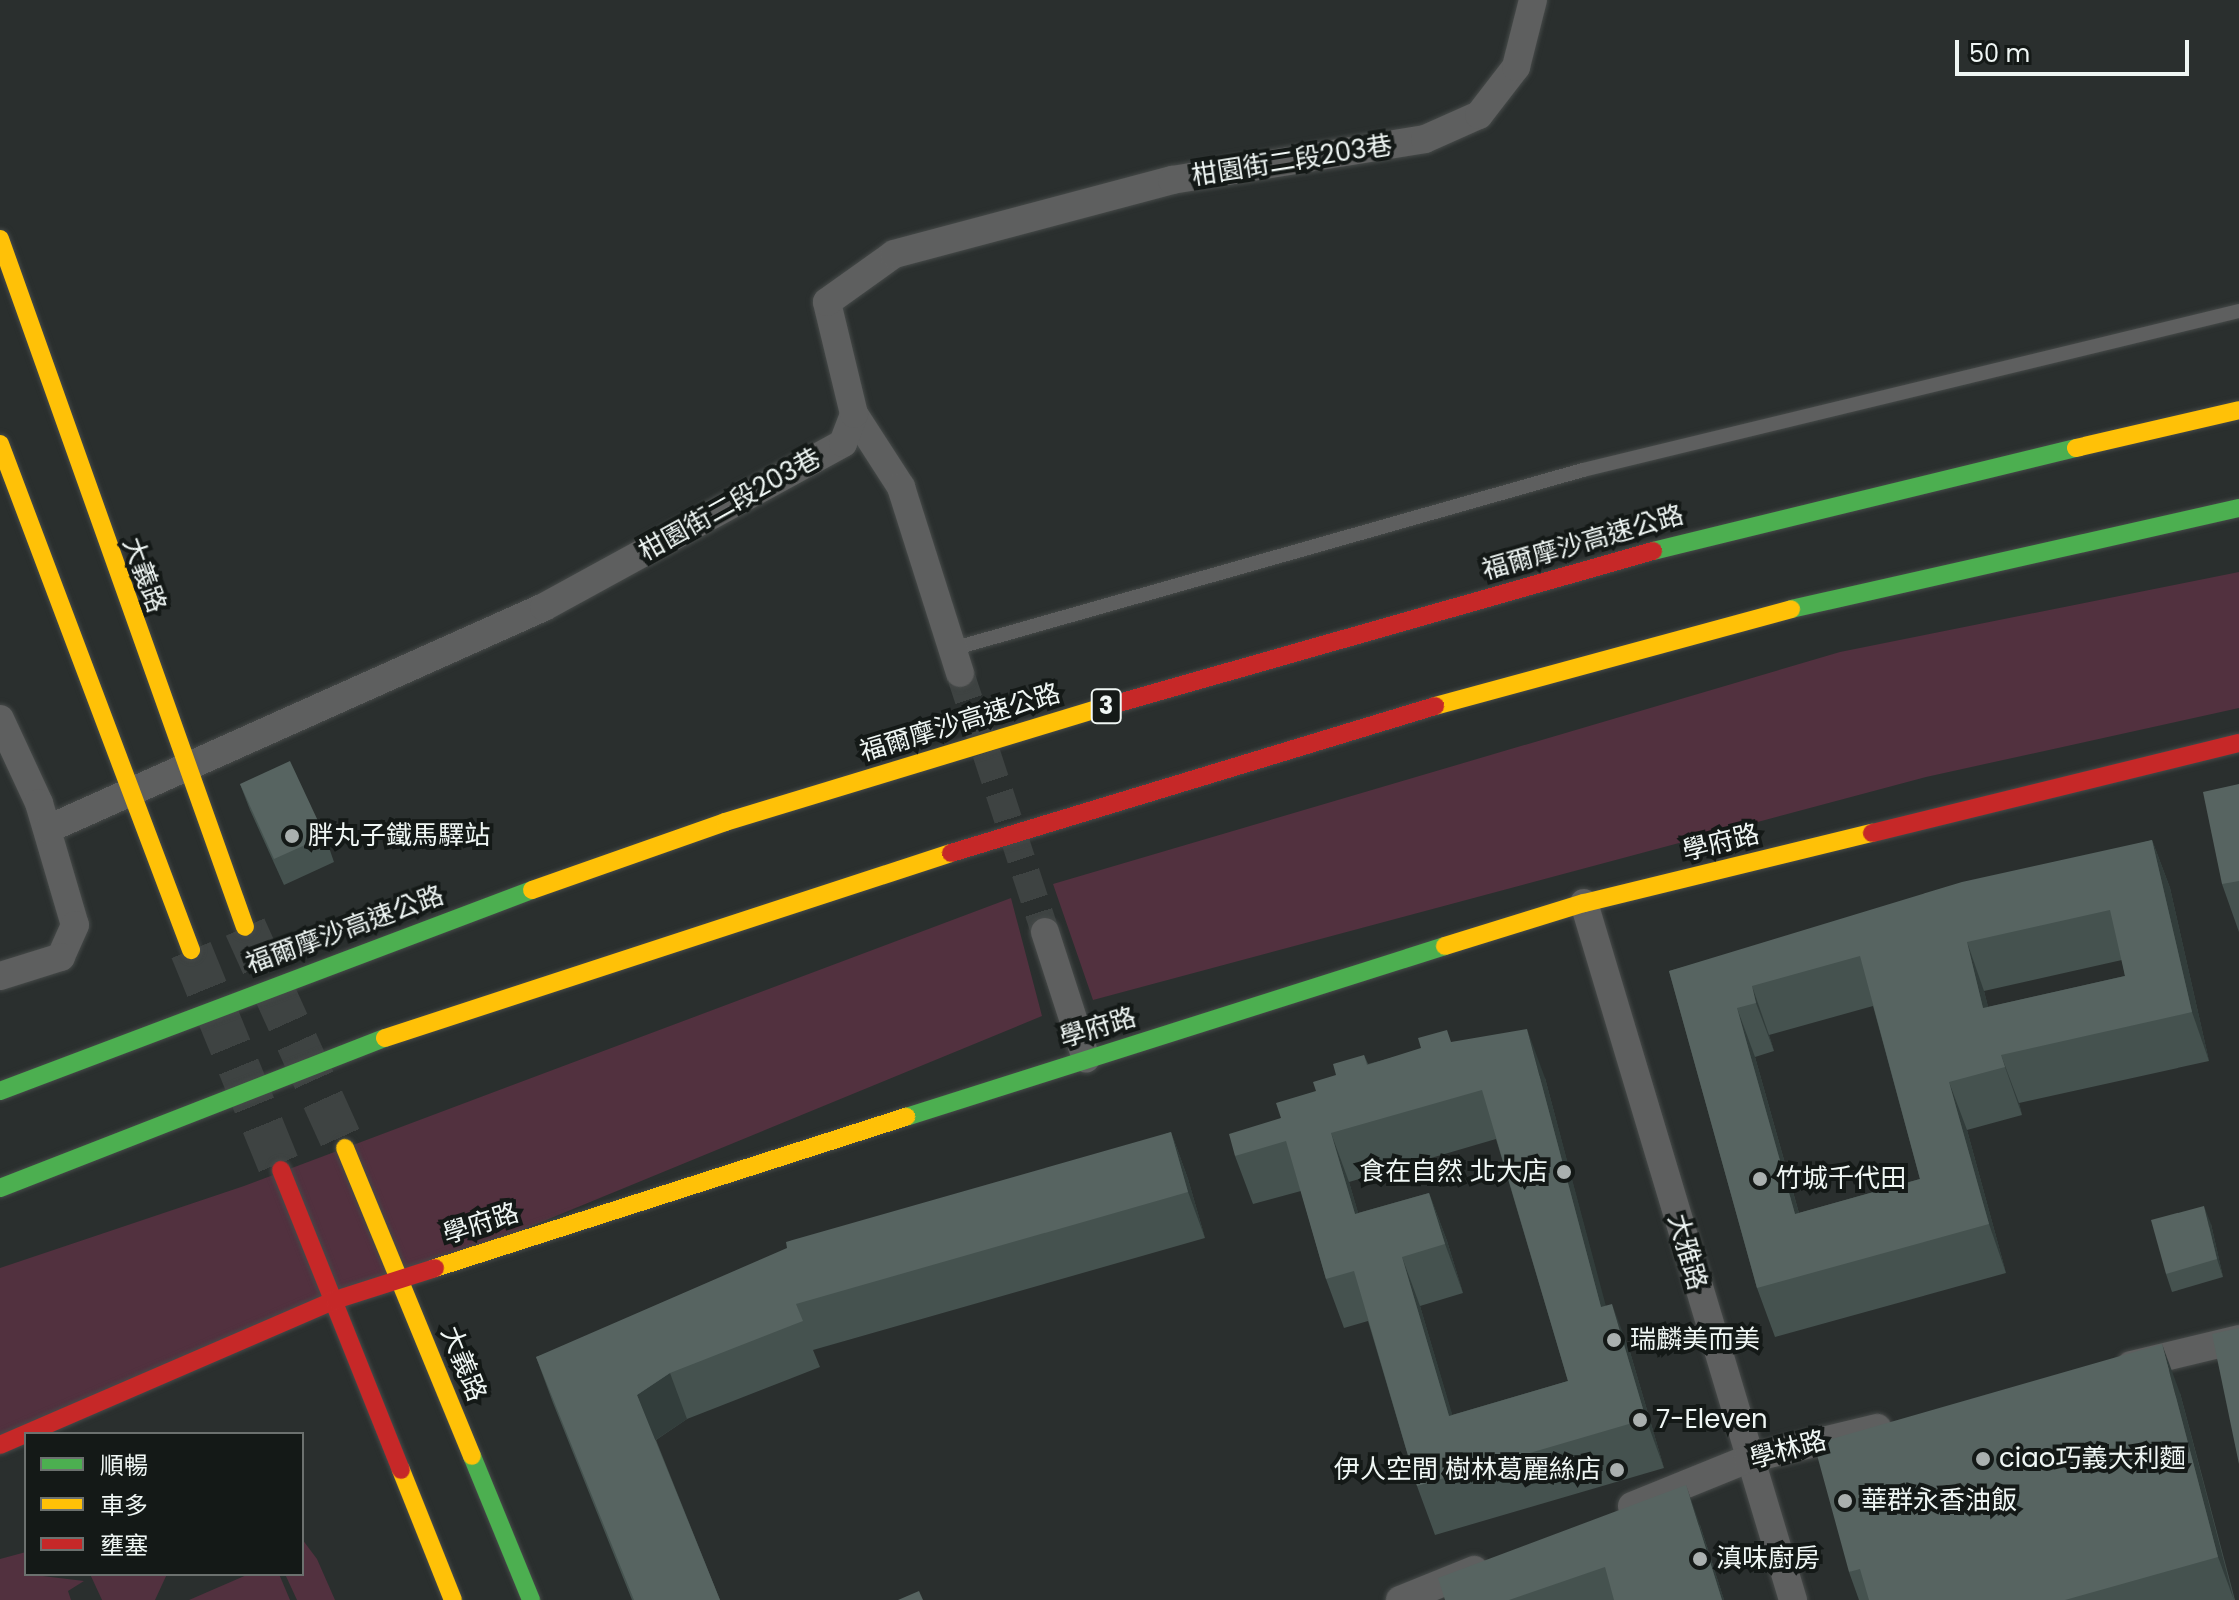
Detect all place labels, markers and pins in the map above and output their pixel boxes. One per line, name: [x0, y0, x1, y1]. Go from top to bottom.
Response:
place label: 胖丸子鐵馬驛站: [308, 820, 490, 852]
marker: 胖丸子鐵馬驛站: [283, 827, 301, 845]
place label: 食在自然 北大店: [1359, 1156, 1548, 1188]
marker: 食在自然 北大店: [1555, 1163, 1573, 1181]
place label: 竹城千代田: [1776, 1163, 1906, 1195]
marker: 竹城千代田: [1751, 1170, 1769, 1188]
place label: 瑞麟美而美: [1630, 1324, 1760, 1356]
marker: 瑞麟美而美: [1605, 1331, 1623, 1349]
place label: 7-Eleven: [1656, 1404, 1768, 1436]
marker: 7-Eleven: [1631, 1411, 1649, 1429]
place label: ciao巧義大利麵: [1999, 1443, 2185, 1475]
marker: ciao巧義大利麵: [1974, 1450, 1992, 1468]
place label: 伊人空間 樹林葛麗絲店: [1334, 1454, 1601, 1486]
marker: 伊人空間 樹林葛麗絲店: [1608, 1461, 1626, 1479]
place label: 華群永香油飯: [1861, 1485, 2017, 1517]
marker: 華群永香油飯: [1836, 1492, 1854, 1510]
place label: 滇味廚房: [1716, 1543, 1820, 1575]
marker: 滇味廚房: [1691, 1550, 1709, 1568]

